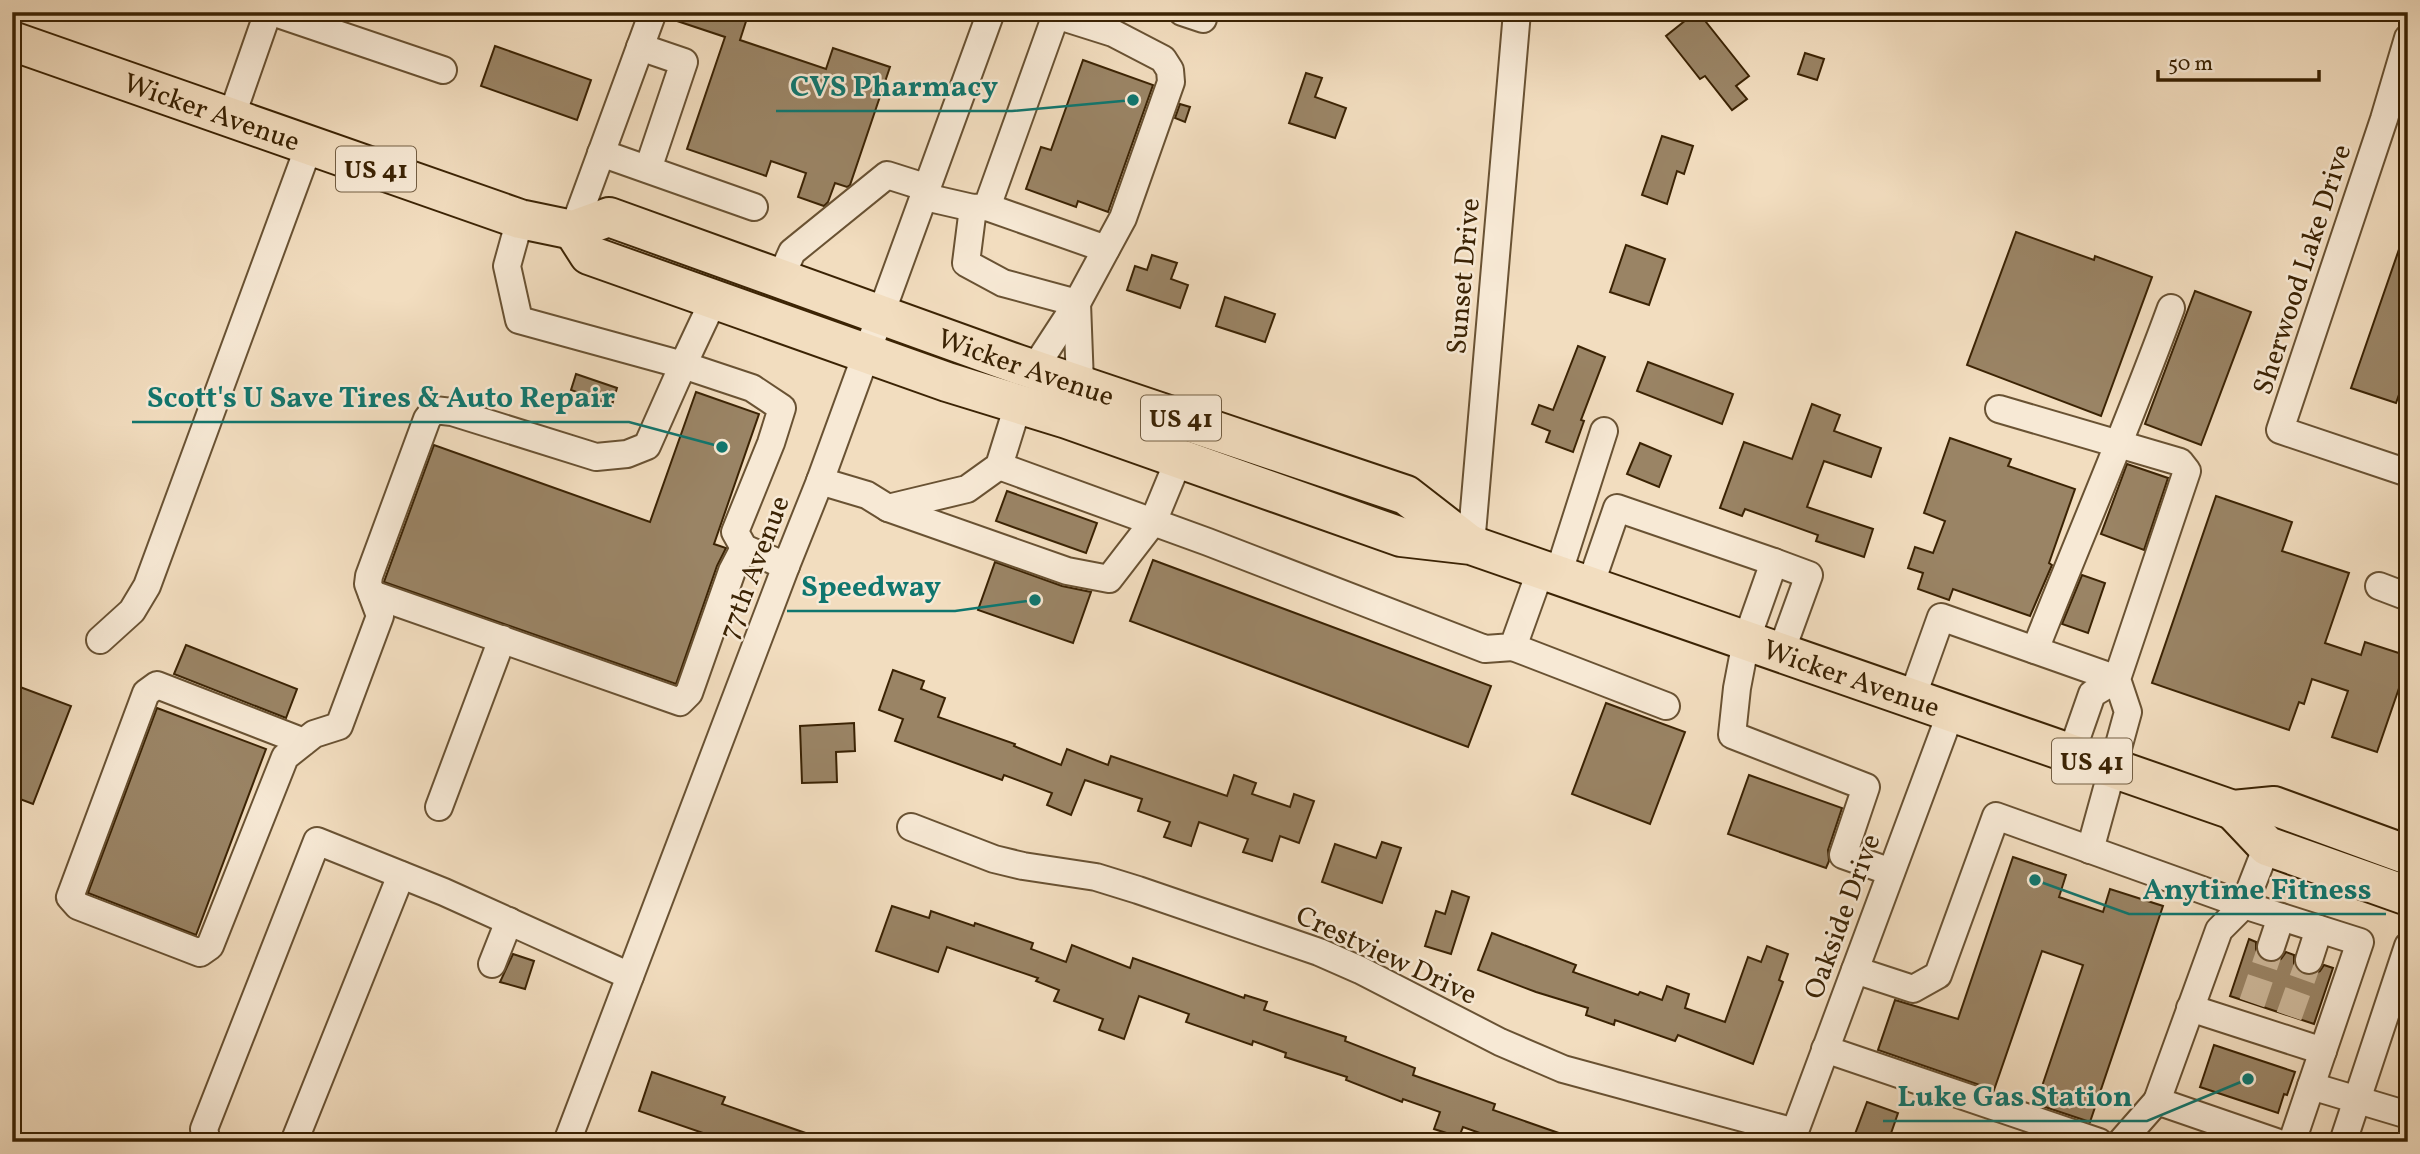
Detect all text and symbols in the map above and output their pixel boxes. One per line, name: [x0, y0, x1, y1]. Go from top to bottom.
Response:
scale bar: [2158, 38, 2318, 82]
text: 50 m: [2168, 50, 2213, 79]
callout: CVS Pharmacy: [776, 60, 1012, 111]
street label: Wicker Avenue: [118, 65, 305, 162]
text: CVS Pharmacy: [790, 67, 998, 109]
street label: Sherwood Lake Drive: [2244, 139, 2362, 400]
road number: US 41: [336, 146, 416, 192]
street label: Sunset Drive: [1438, 196, 1491, 356]
street label: Wicker Avenue: [932, 320, 1119, 417]
callout: Scott's U Save Tires & Auto Repair: [132, 371, 629, 422]
text: Scott's U Save Tires & Auto Repair: [147, 378, 615, 420]
road number: US 41: [1141, 396, 1221, 440]
street label: 77th Avenue: [710, 490, 801, 645]
callout: Speedway: [787, 560, 955, 611]
text: Speedway: [801, 567, 941, 609]
street label: Wicker Avenue: [1757, 631, 1945, 729]
road number: US 41: [2052, 738, 2132, 783]
street label: Oakside Drive: [1795, 829, 1891, 1005]
callout: Anytime Fitness: [2129, 863, 2386, 914]
text: Anytime Fitness: [2142, 870, 2372, 912]
street label: Crestview Drive: [1289, 897, 1483, 1015]
callout: Luke Gas Station: [1883, 1070, 2147, 1121]
text: Luke Gas Station: [1897, 1077, 2133, 1119]

